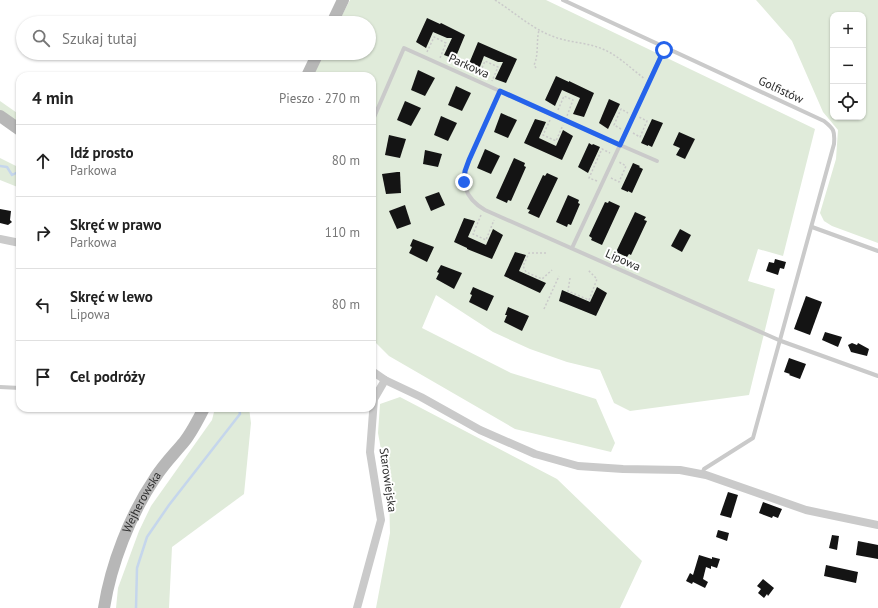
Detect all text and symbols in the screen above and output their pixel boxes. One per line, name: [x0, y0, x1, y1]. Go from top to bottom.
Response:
map controls: [830, 12, 866, 120]
button: +: [830, 12, 866, 48]
search box: [16, 16, 376, 60]
icon: search: [30, 27, 52, 49]
text: Szukaj tutaj: [62, 29, 137, 48]
route start: [655, 41, 673, 59]
button: −: [830, 48, 866, 84]
street label: Parkowa: [447, 50, 492, 81]
street label: Golfistów: [756, 73, 806, 107]
button: locate: [830, 84, 866, 120]
text: 4 min: [32, 87, 73, 109]
text: Pieszo · 270 m: [279, 90, 360, 107]
text: Idź prosto: [70, 143, 134, 162]
icon: ahead: [32, 150, 54, 172]
text: 80 m: [332, 152, 360, 169]
text: Parkowa: [70, 162, 117, 179]
route end: [455, 173, 473, 191]
text: Skręć w prawo: [70, 215, 162, 234]
icon: right: [32, 222, 54, 244]
text: 110 m: [325, 224, 360, 241]
text: Parkowa: [70, 234, 117, 251]
street label: Lipowa: [603, 245, 643, 274]
text: Skręć w lewo: [70, 287, 153, 306]
icon: left: [32, 294, 54, 316]
text: 80 m: [332, 296, 360, 313]
text: Lipowa: [70, 306, 110, 323]
icon: arrive: [32, 366, 54, 388]
text: Cel podróży: [70, 367, 145, 386]
street label: Starowiejska: [377, 447, 400, 513]
street label: Wejherowska: [119, 468, 164, 535]

